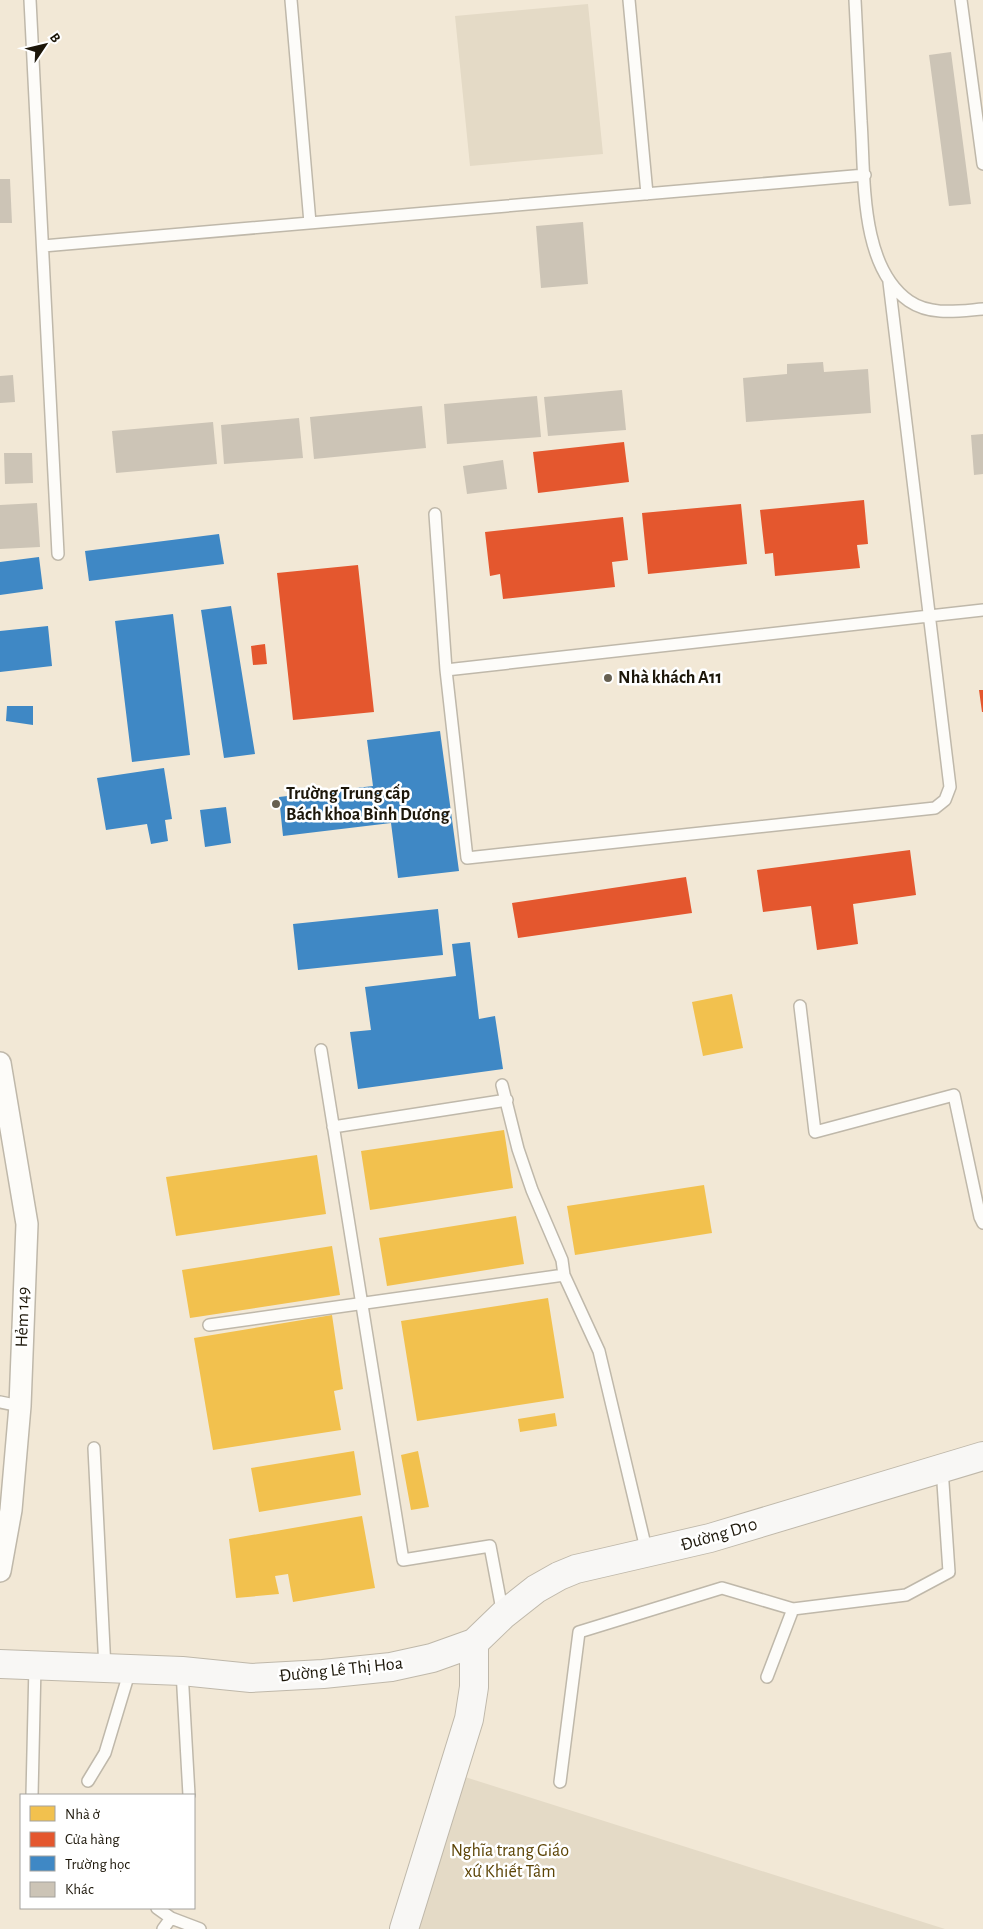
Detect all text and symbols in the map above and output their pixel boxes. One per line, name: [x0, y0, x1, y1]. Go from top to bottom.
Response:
north arrow: [20, 20, 70, 70]
text: B: [47, 31, 63, 45]
place label: Nhà khách A11: [618, 669, 722, 687]
marker: Nhà khách A11: [602, 672, 614, 684]
place label: Trường Trung cấp Bách khoa Bình Dương: [286, 783, 451, 824]
marker: Trường Trung cấp Bách khoa Bình Dương: [270, 798, 282, 810]
street label: Hẻm 149: [13, 1286, 33, 1348]
street label: Đường D10: [679, 1515, 759, 1555]
street label: Đường Lê Thị Hoa: [278, 1655, 404, 1685]
legend: [20, 1794, 195, 1909]
text: Nhà ở: [65, 1807, 100, 1822]
text: Cửa hàng: [65, 1832, 120, 1847]
park label: Nghĩa trang Giáo xứ Khiết Tâm: [451, 1842, 569, 1881]
text: Trường học: [65, 1857, 130, 1872]
text: Khác: [65, 1882, 94, 1897]

